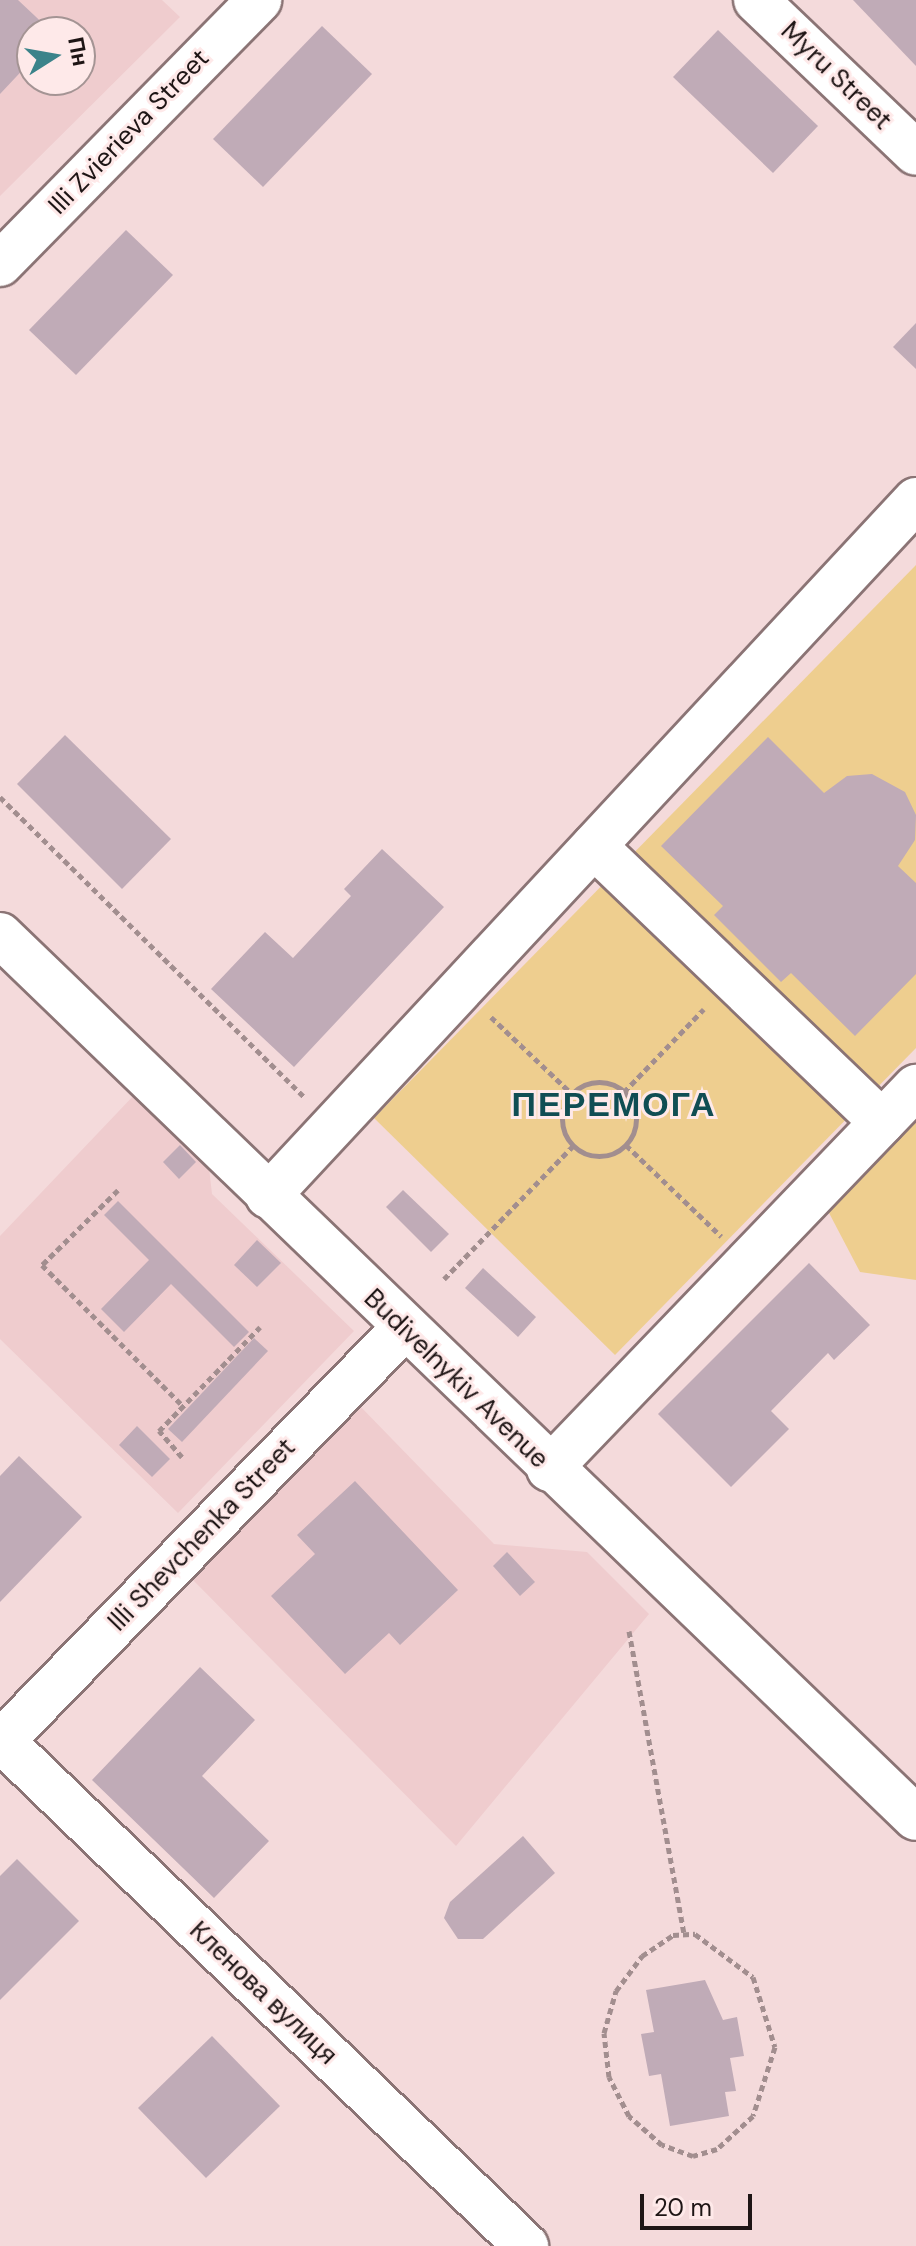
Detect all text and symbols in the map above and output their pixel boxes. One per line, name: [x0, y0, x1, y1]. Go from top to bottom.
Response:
north arrow: [16, 16, 96, 96]
street label: Myru Street: [774, 16, 898, 136]
text: Пн: [61, 35, 95, 69]
street label: Illi Zvierieva Street: [42, 43, 216, 221]
district label: ПЕРЕМОГА: [512, 1085, 716, 1125]
street label: Budivelnykiv Avenue: [357, 1283, 555, 1475]
street label: Illi Shevchenka Street: [102, 1432, 302, 1638]
street label: Кленова вулиця: [183, 1915, 343, 2071]
scale bar: [644, 2178, 756, 2228]
text: 20 m: [654, 2192, 712, 2223]

